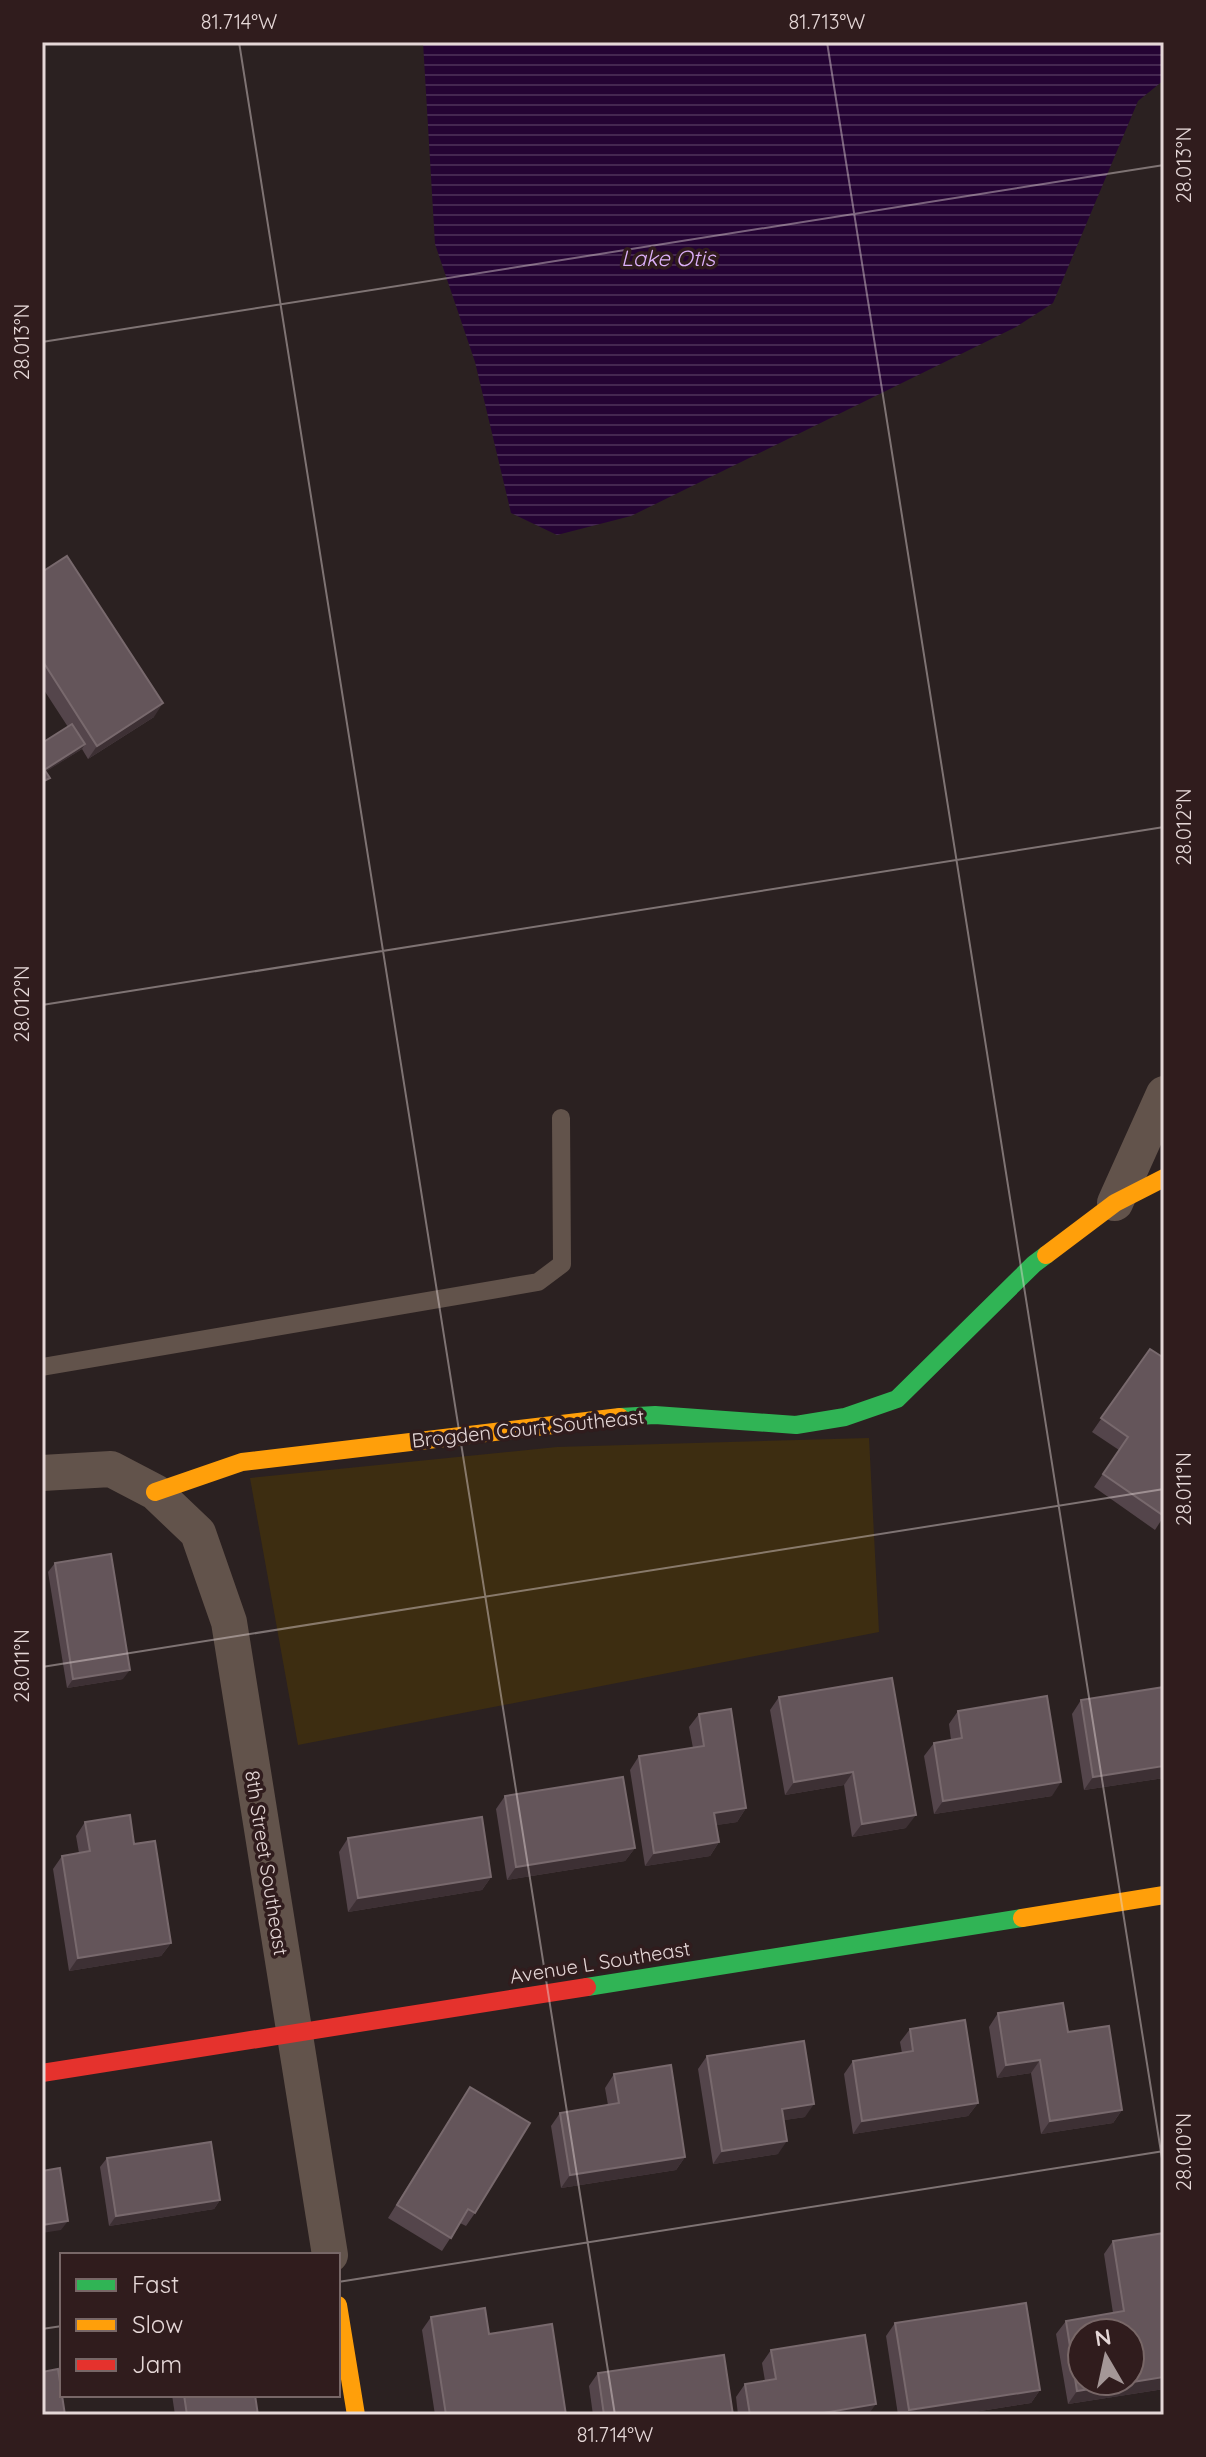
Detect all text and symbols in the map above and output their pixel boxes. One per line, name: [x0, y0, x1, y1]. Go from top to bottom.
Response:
text: 81.714°W: [201, 9, 277, 34]
text: 81.713°W: [789, 9, 865, 34]
text: 28.013°N: [1171, 127, 1196, 203]
water label: Lake Otis: [621, 244, 717, 272]
text: 28.013°N: [9, 304, 34, 380]
text: 28.012°N: [1171, 788, 1196, 866]
text: 28.012°N: [9, 965, 34, 1043]
street label: Brogden Court Southeast: [410, 1403, 646, 1453]
text: 28.011°N: [1171, 1452, 1196, 1526]
text: 28.011°N: [9, 1629, 34, 1703]
street label: 8th Street Southeast: [240, 1769, 294, 1958]
street label: Avenue L Southeast: [508, 1935, 692, 1989]
text: 28.010°N: [1171, 2113, 1196, 2191]
legend: [60, 2253, 340, 2397]
text: Fast: [132, 2269, 179, 2299]
text: Slow: [132, 2309, 183, 2339]
north arrow: [1066, 2317, 1146, 2397]
text: N: [1093, 2322, 1113, 2352]
text: Jam: [132, 2349, 182, 2379]
text: 81.714°W: [577, 2422, 653, 2447]

